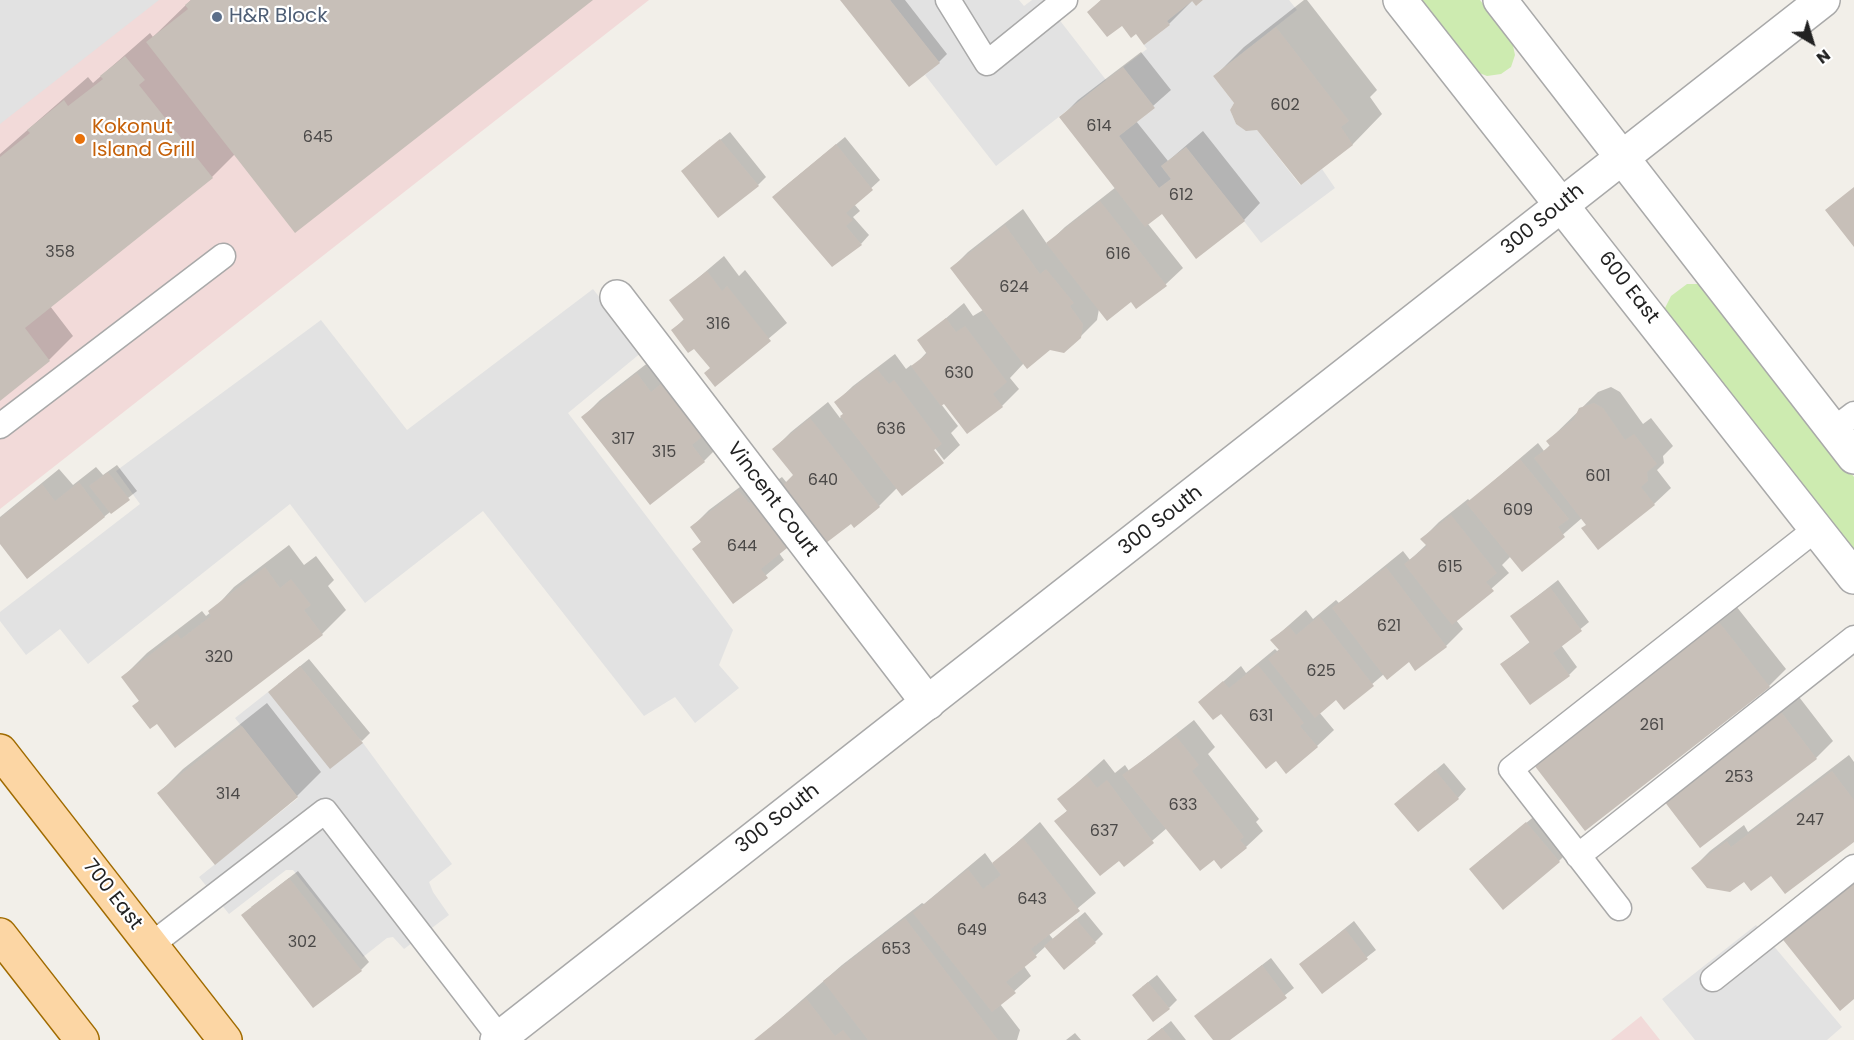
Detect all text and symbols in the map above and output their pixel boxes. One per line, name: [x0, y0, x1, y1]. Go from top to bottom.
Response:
place label: H&R Block: [229, 5, 328, 29]
marker: H&R Block: [210, 10, 224, 24]
north arrow: [1782, 12, 1842, 72]
text: N: [1812, 44, 1835, 69]
house number: 602: [1270, 96, 1300, 116]
place label: Kokonut Island Grill: [92, 116, 195, 163]
house number: 614: [1086, 117, 1112, 137]
house number: 645: [303, 128, 333, 148]
marker: Kokonut Island Grill: [73, 132, 87, 146]
street label: 300 South: [1497, 179, 1589, 261]
house number: 612: [1169, 186, 1193, 206]
house number: 358: [45, 243, 75, 263]
house number: 616: [1105, 245, 1131, 265]
street label: 600 East: [1592, 247, 1664, 329]
house number: 624: [999, 278, 1029, 298]
house number: 316: [706, 315, 730, 335]
house number: 630: [944, 364, 974, 384]
house number: 636: [876, 420, 906, 440]
house number: 317: [611, 430, 635, 450]
street label: Vincent Court: [721, 438, 823, 562]
house number: 315: [652, 443, 676, 463]
house number: 601: [1585, 467, 1611, 487]
house number: 640: [808, 471, 838, 491]
street label: 300 South: [1114, 481, 1208, 561]
house number: 609: [1503, 501, 1533, 521]
house number: 644: [727, 537, 757, 557]
house number: 615: [1437, 558, 1463, 578]
house number: 621: [1377, 617, 1401, 637]
house number: 320: [205, 648, 233, 668]
house number: 625: [1306, 662, 1336, 682]
house number: 631: [1249, 707, 1273, 727]
house number: 261: [1640, 716, 1664, 736]
house number: 253: [1725, 768, 1753, 788]
street label: 300 South: [731, 779, 825, 859]
house number: 314: [216, 785, 240, 805]
house number: 633: [1168, 796, 1198, 816]
house number: 247: [1796, 811, 1824, 831]
house number: 637: [1090, 822, 1118, 842]
street label: 700 East: [77, 855, 147, 935]
house number: 643: [1017, 890, 1047, 910]
house number: 649: [957, 921, 987, 941]
house number: 302: [288, 933, 316, 953]
house number: 653: [881, 940, 911, 960]

